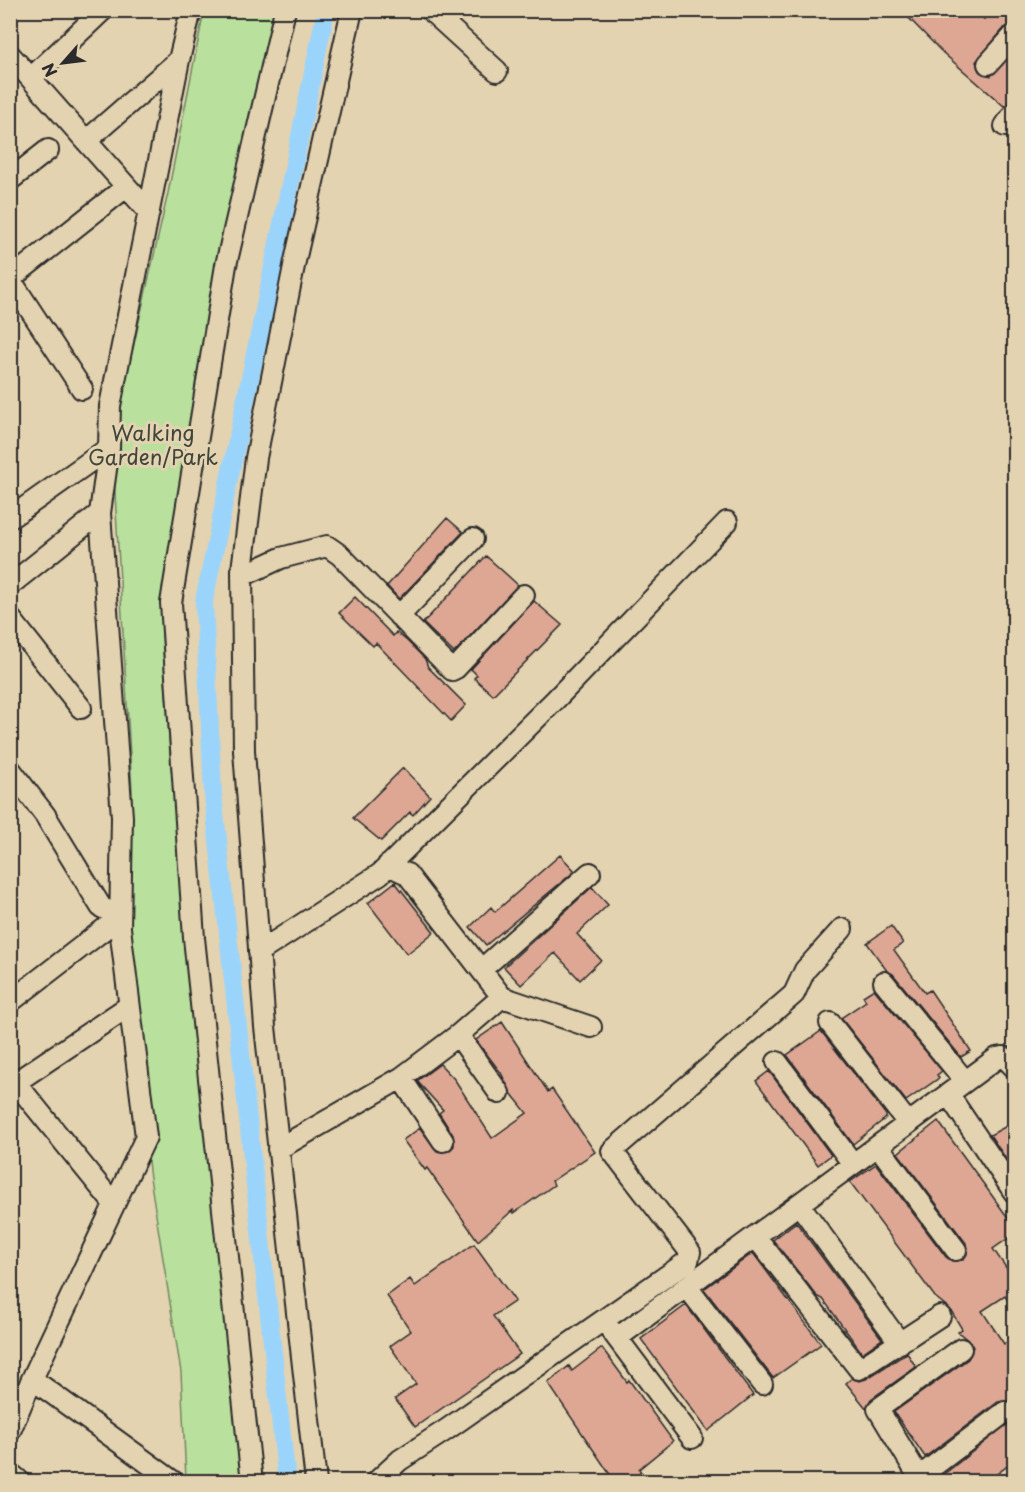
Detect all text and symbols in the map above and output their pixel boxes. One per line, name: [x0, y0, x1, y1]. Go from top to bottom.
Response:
north arrow: [33, 33, 93, 93]
text: N: [35, 59, 62, 82]
park label: Walking Garden/Park: [88, 416, 218, 472]

